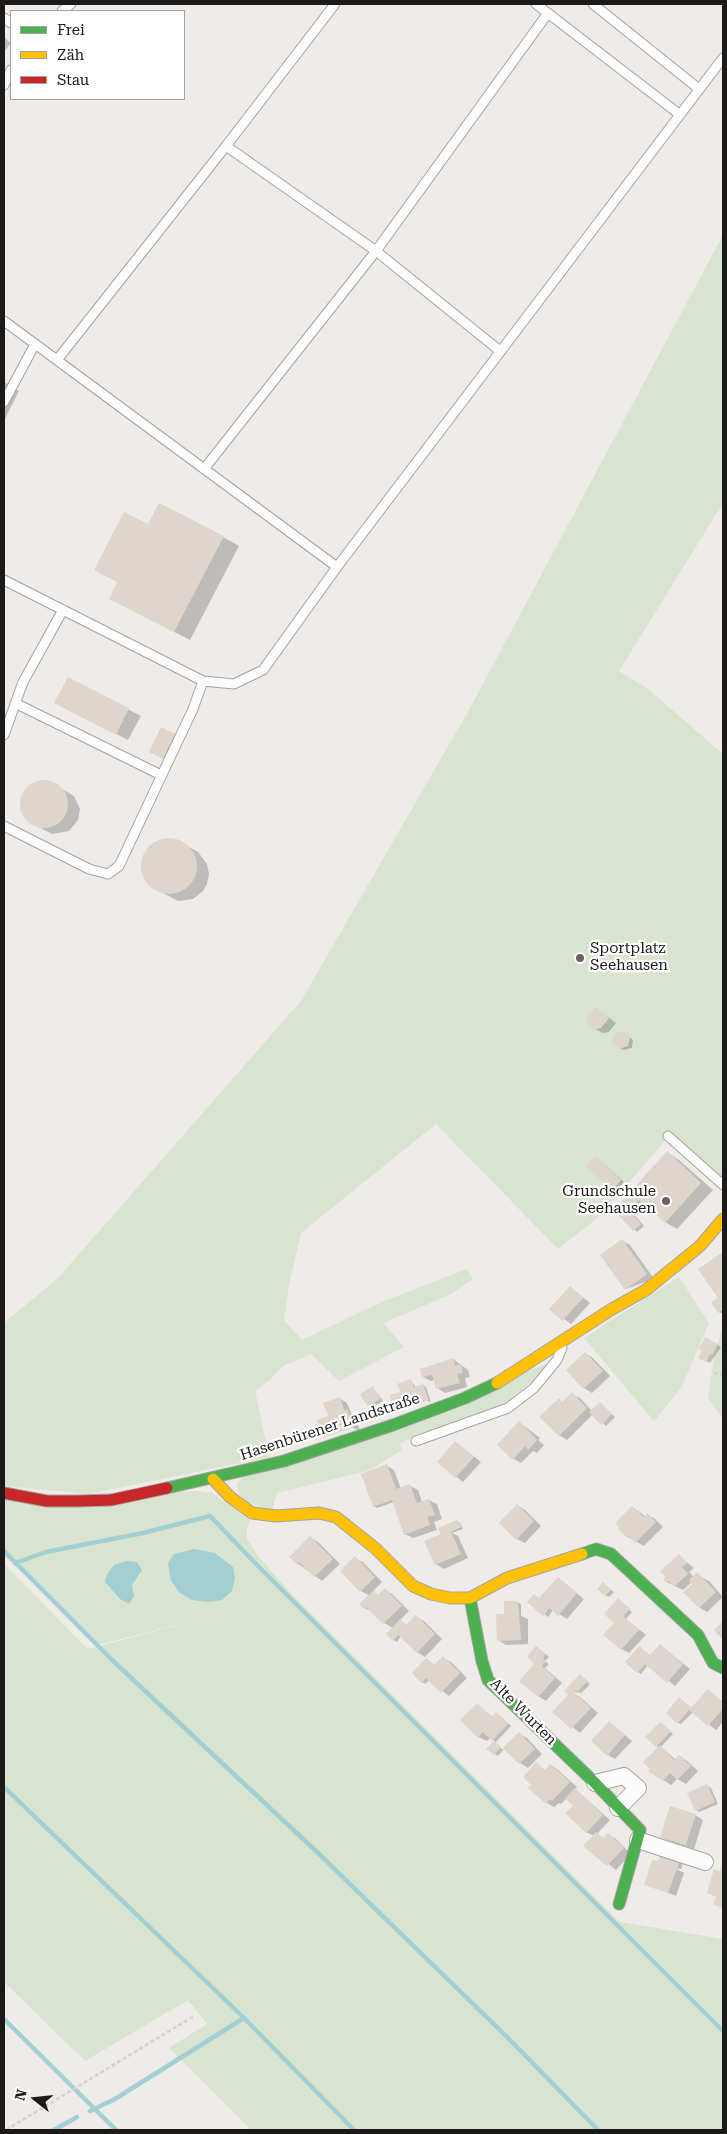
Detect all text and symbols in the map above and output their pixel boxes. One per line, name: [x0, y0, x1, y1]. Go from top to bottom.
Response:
legend: [10, 10, 185, 100]
text: Frei: [57, 21, 85, 39]
text: Zäh: [57, 46, 84, 64]
text: Stau: [57, 71, 89, 89]
place label: Sportplatz Seehausen: [590, 940, 668, 975]
marker: Sportplatz Seehausen: [574, 952, 586, 964]
place label: Grundschule Seehausen: [562, 1183, 656, 1218]
marker: Grundschule Seehausen: [660, 1195, 672, 1207]
street label: Hasenbürener Landstraße: [238, 1389, 422, 1465]
street label: Alte Wurten: [486, 1675, 560, 1749]
north arrow: [10, 2074, 60, 2124]
text: N: [11, 2087, 30, 2102]

